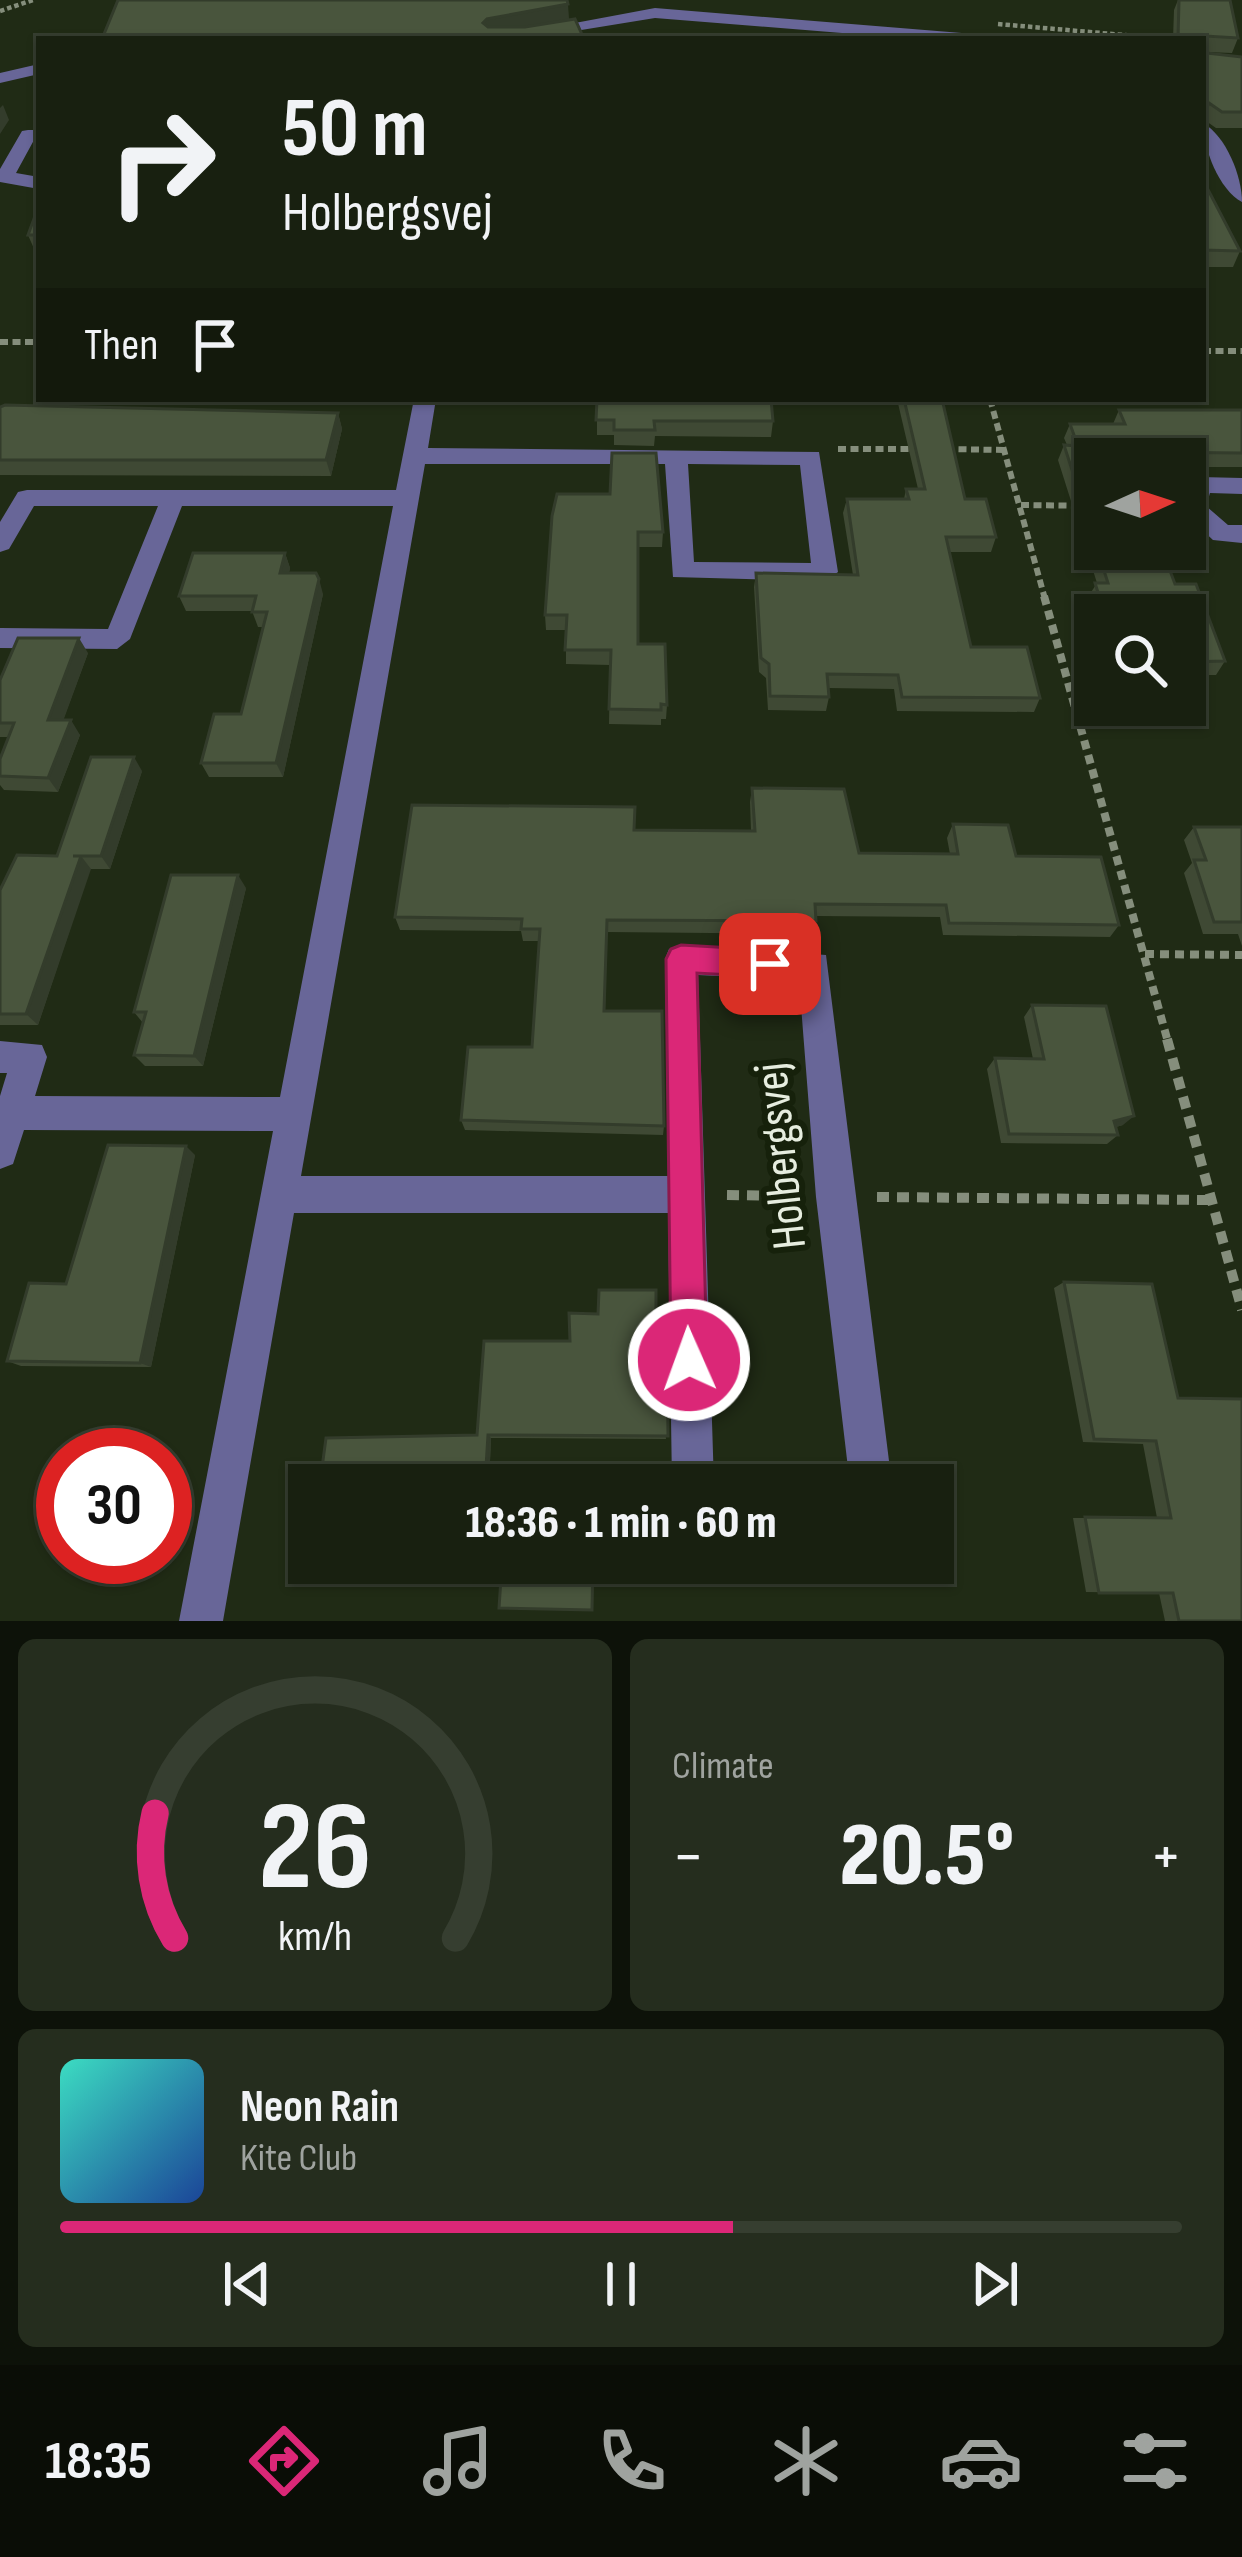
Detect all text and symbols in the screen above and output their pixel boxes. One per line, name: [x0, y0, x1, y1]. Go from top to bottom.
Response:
text: 50 m: [282, 79, 428, 180]
icon: right: [84, 84, 240, 240]
text: Holbergsvej: [282, 181, 493, 246]
icon: arrive: [182, 312, 248, 378]
text: Then: [84, 318, 158, 373]
north arrow: [1074, 438, 1206, 570]
map controls: [1074, 438, 1206, 726]
button: search: [1074, 594, 1206, 726]
pin: [719, 913, 821, 1015]
icon: arrive: [737, 931, 803, 997]
street label: Holbergsvej: [743, 1060, 819, 1252]
position arrow: [626, 1297, 752, 1423]
speed limit sign: 30: [36, 1428, 192, 1584]
text: 18:36 · 1 min · 60 m: [465, 1496, 777, 1551]
text: Climate: [672, 1743, 774, 1790]
text: 26: [258, 1775, 372, 1924]
text: 20.5°: [840, 1803, 1014, 1911]
text: −: [672, 1818, 704, 1897]
text: +: [1150, 1818, 1182, 1897]
text: km/h: [278, 1911, 352, 1963]
text: Neon Rain: [240, 2080, 399, 2135]
text: Kite Club: [240, 2135, 357, 2182]
icon: previous: [214, 2251, 280, 2317]
icon: pause: [588, 2251, 654, 2317]
icon: next: [962, 2251, 1028, 2317]
icon: directions: [242, 2419, 326, 2503]
icon: music: [416, 2419, 500, 2503]
icon: phone: [590, 2419, 674, 2503]
icon: climate: [764, 2419, 848, 2503]
icon: car: [939, 2419, 1023, 2503]
icon: filters: [1113, 2419, 1197, 2503]
text: 18:35: [45, 2429, 152, 2494]

